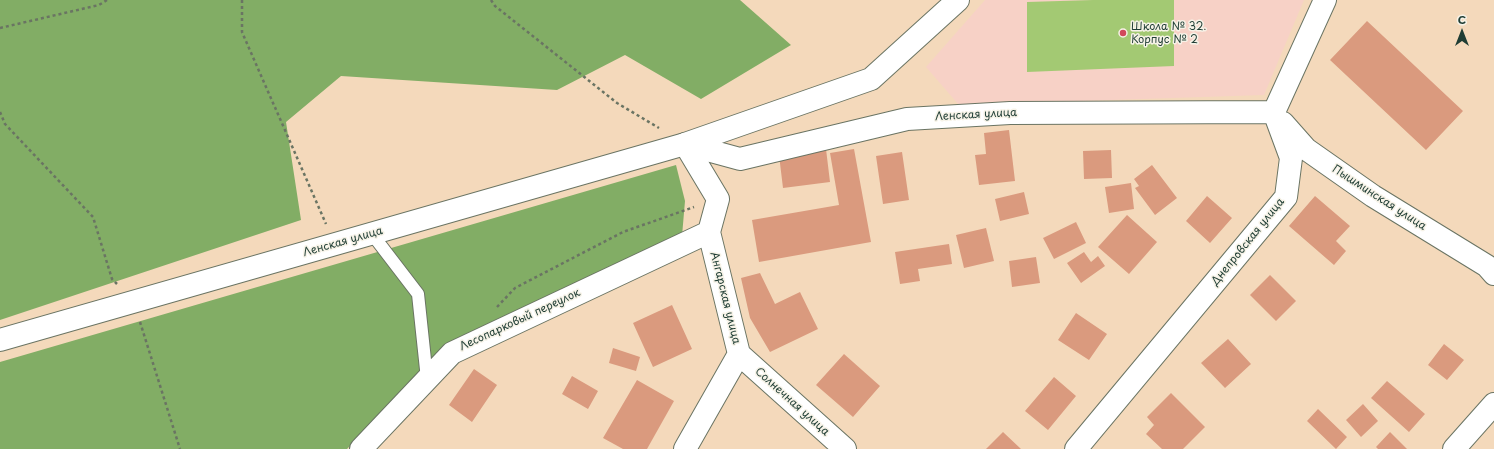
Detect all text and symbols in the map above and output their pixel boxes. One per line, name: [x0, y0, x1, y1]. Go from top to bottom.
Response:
text: С: [1458, 11, 1466, 28]
north arrow: [1442, 12, 1482, 52]
place label: Школа № 32. Корпус № 2: [1131, 20, 1206, 46]
marker: Школа № 32. Корпус № 2: [1118, 28, 1128, 38]
street label: Ленская улица: [935, 106, 1017, 124]
street label: Пышминская улица: [1329, 163, 1429, 233]
street label: Днепровская улица: [1209, 196, 1287, 288]
street label: Ленская улица: [302, 224, 384, 260]
street label: Ангарская улица: [707, 250, 743, 346]
street label: Лесопарковый переулок: [458, 286, 582, 354]
street label: Солнечная улица: [752, 365, 832, 439]

